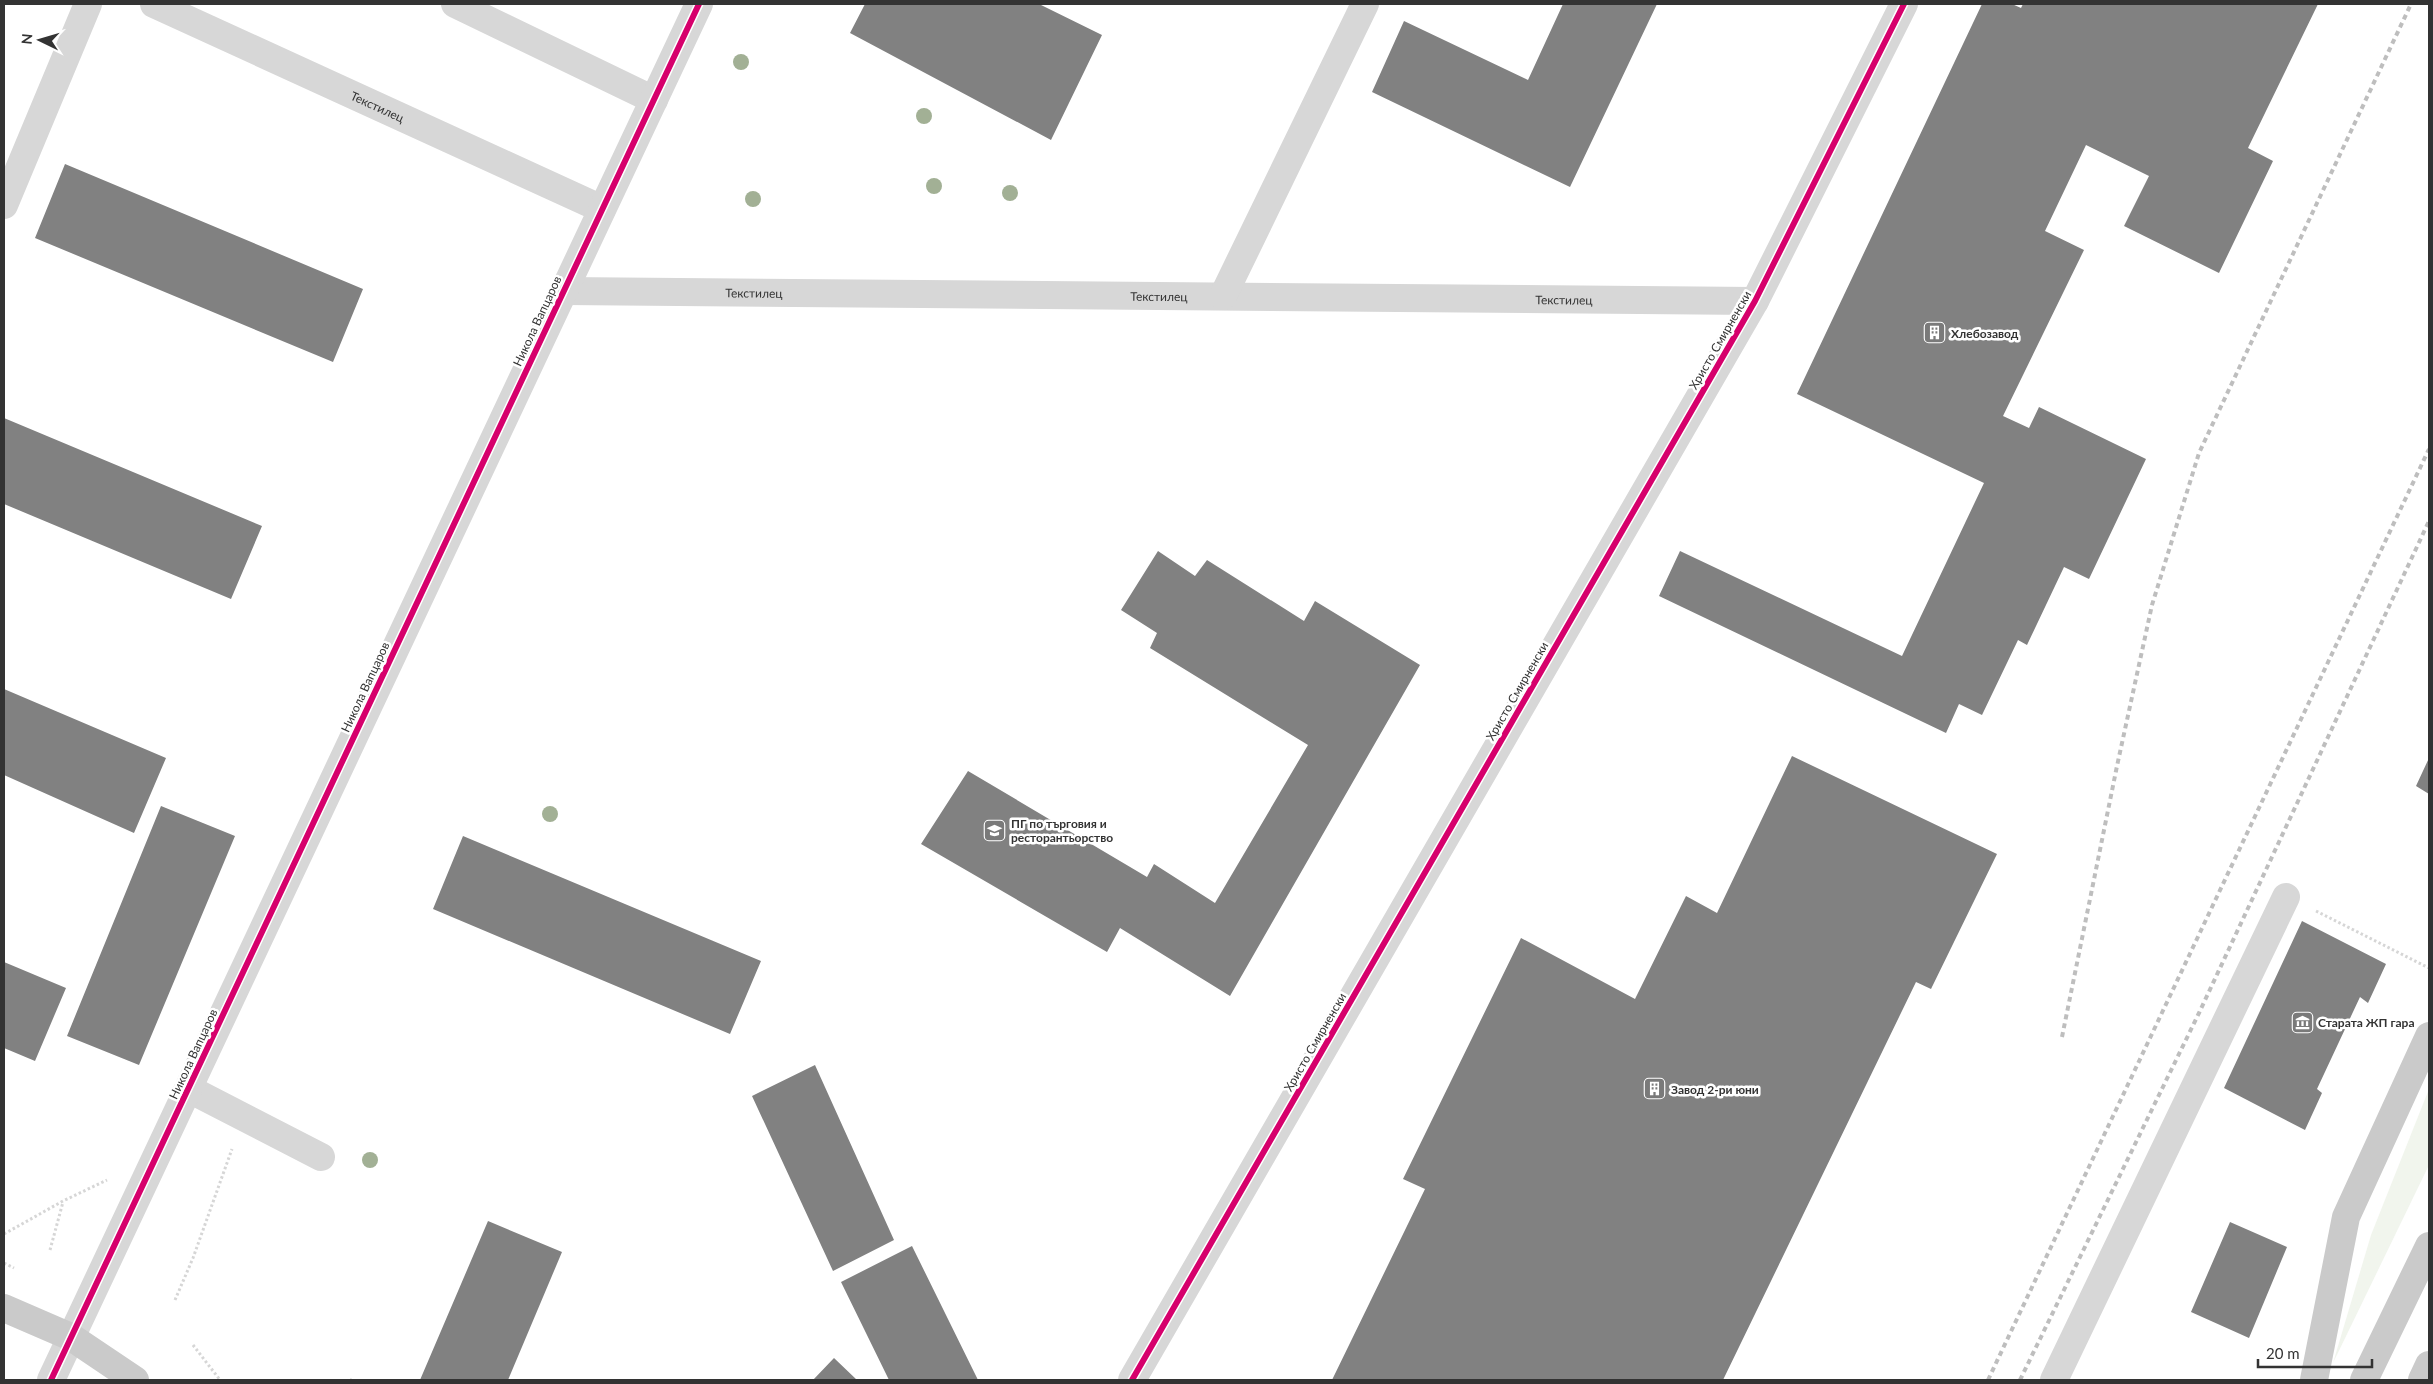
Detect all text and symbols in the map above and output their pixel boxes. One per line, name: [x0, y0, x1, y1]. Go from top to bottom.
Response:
north arrow: [15, 15, 65, 65]
text: N: [18, 33, 35, 45]
street label: Текстилец: [349, 88, 408, 125]
street label: Никола Вапцаров: [510, 274, 564, 368]
street label: Текстилец: [725, 285, 783, 300]
street label: Текстилец: [1130, 288, 1188, 304]
street label: Христо Смирненски: [1686, 288, 1754, 392]
street label: Текстилец: [1535, 292, 1593, 307]
building icon: Хлебозавод: [1923, 321, 1947, 345]
place label: Хлебозавод: [1951, 326, 2019, 341]
street label: Христо Смирненски: [1483, 639, 1551, 743]
street label: Никола Вапцаров: [338, 640, 392, 734]
place label: ПГ по търговия и ресторантьорство: [1011, 816, 1113, 845]
school or university icon: ПГ по търговия и ресторантьорство: [983, 818, 1007, 842]
street label: Христо Смирненски: [1281, 990, 1349, 1094]
street label: Никола Вапцаров: [166, 1007, 220, 1101]
museum icon: Старата ЖП гара: [2290, 1010, 2314, 1034]
place label: Старата ЖП гара: [2318, 1015, 2414, 1030]
building icon: Завод 2-ри юни: [1643, 1077, 1667, 1101]
place label: Завод 2-ри юни: [1671, 1082, 1759, 1097]
scale bar: [2258, 1336, 2372, 1368]
text: 20 m: [2266, 1344, 2300, 1362]

